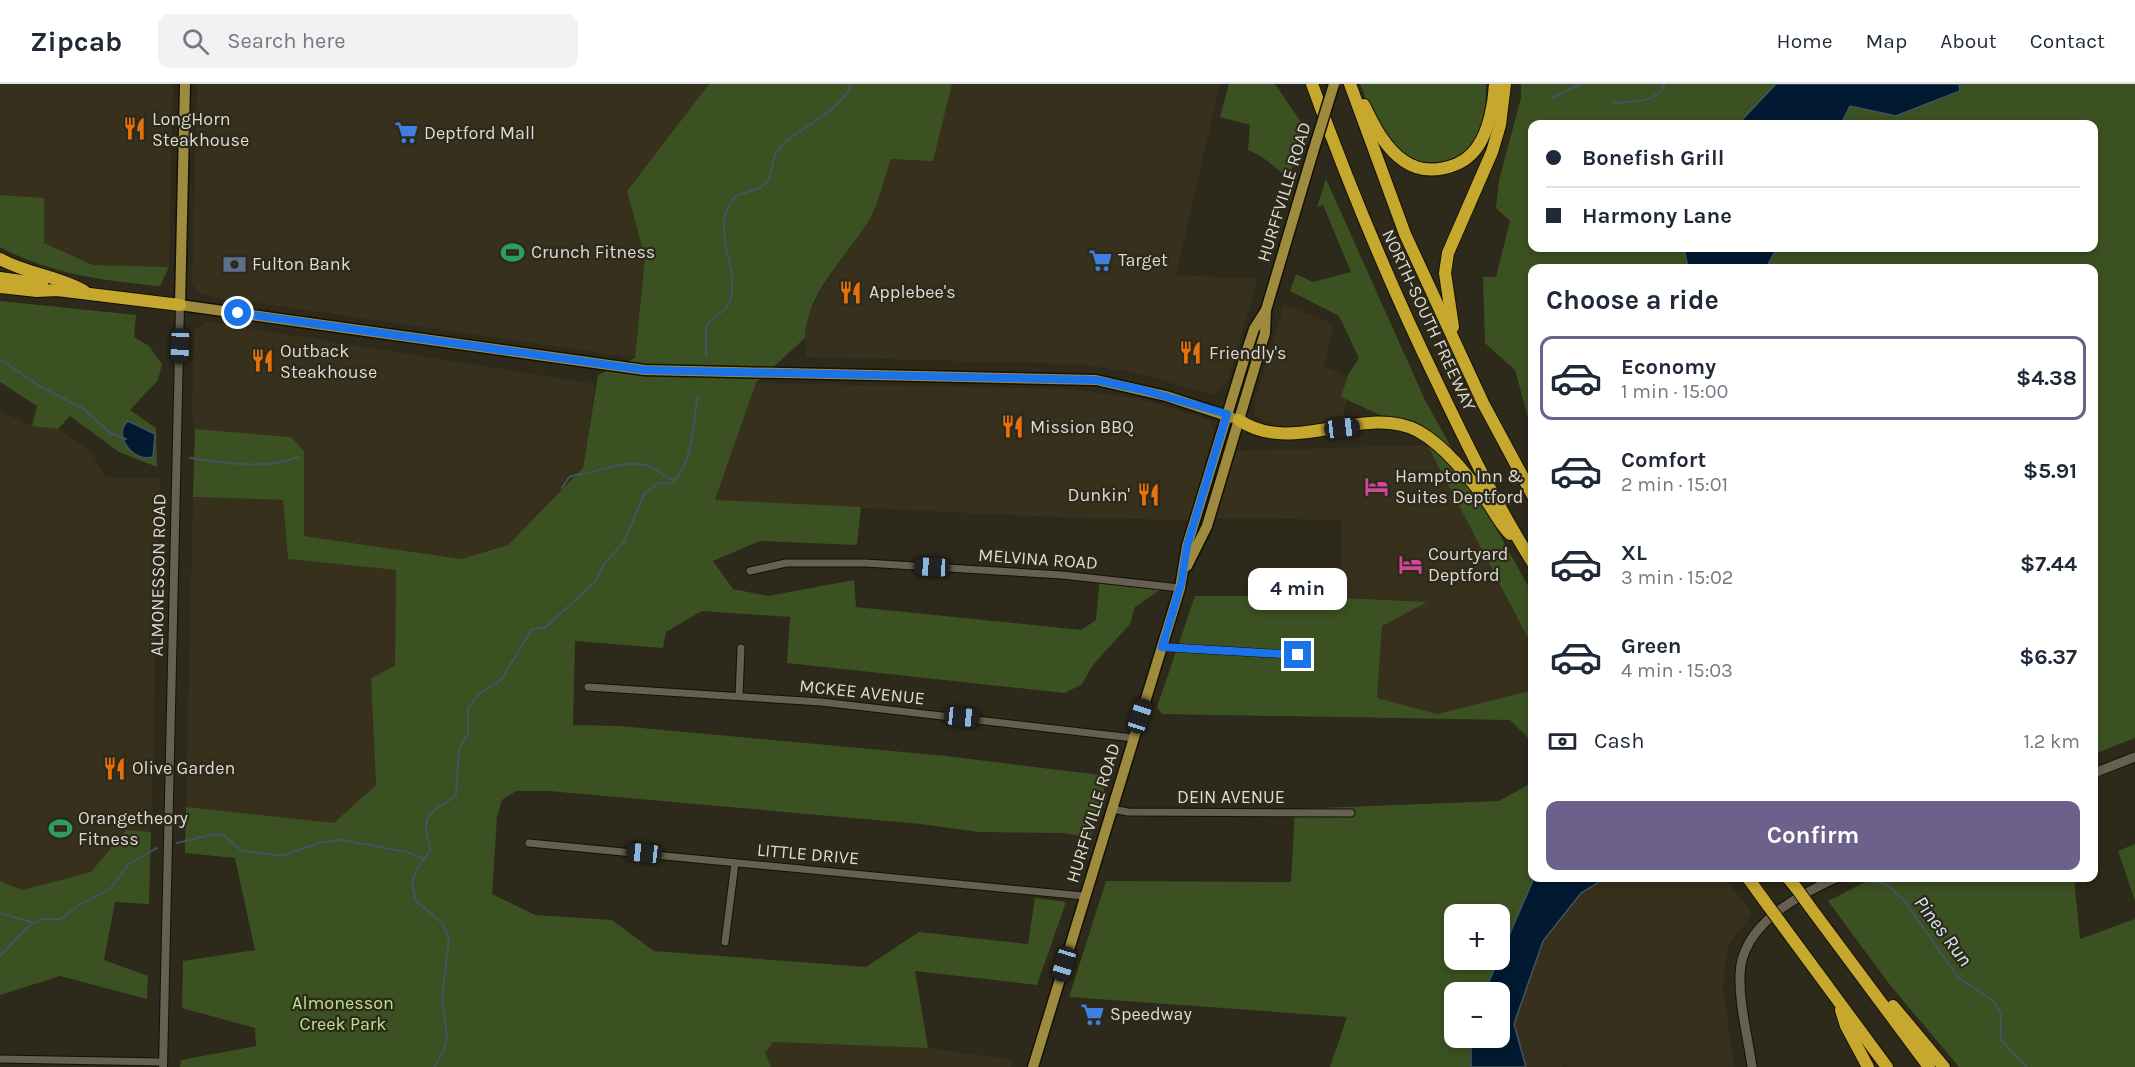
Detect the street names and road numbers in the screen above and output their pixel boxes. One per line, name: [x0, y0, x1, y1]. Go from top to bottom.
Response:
street label: HURFFVILLE ROAD: [1252, 119, 1316, 265]
street label: NORTH-SOUTH FREEWAY: [1377, 226, 1481, 414]
street label: ALMONESSON ROAD: [146, 493, 170, 657]
street label: MELVINA ROAD: [977, 544, 1099, 574]
street label: MCKEE AVENUE: [798, 674, 926, 710]
street label: HURFFVILLE ROAD: [1061, 740, 1125, 886]
street label: DEIN AVENUE: [1177, 786, 1285, 808]
street label: LITTLE DRIVE: [756, 839, 860, 869]

